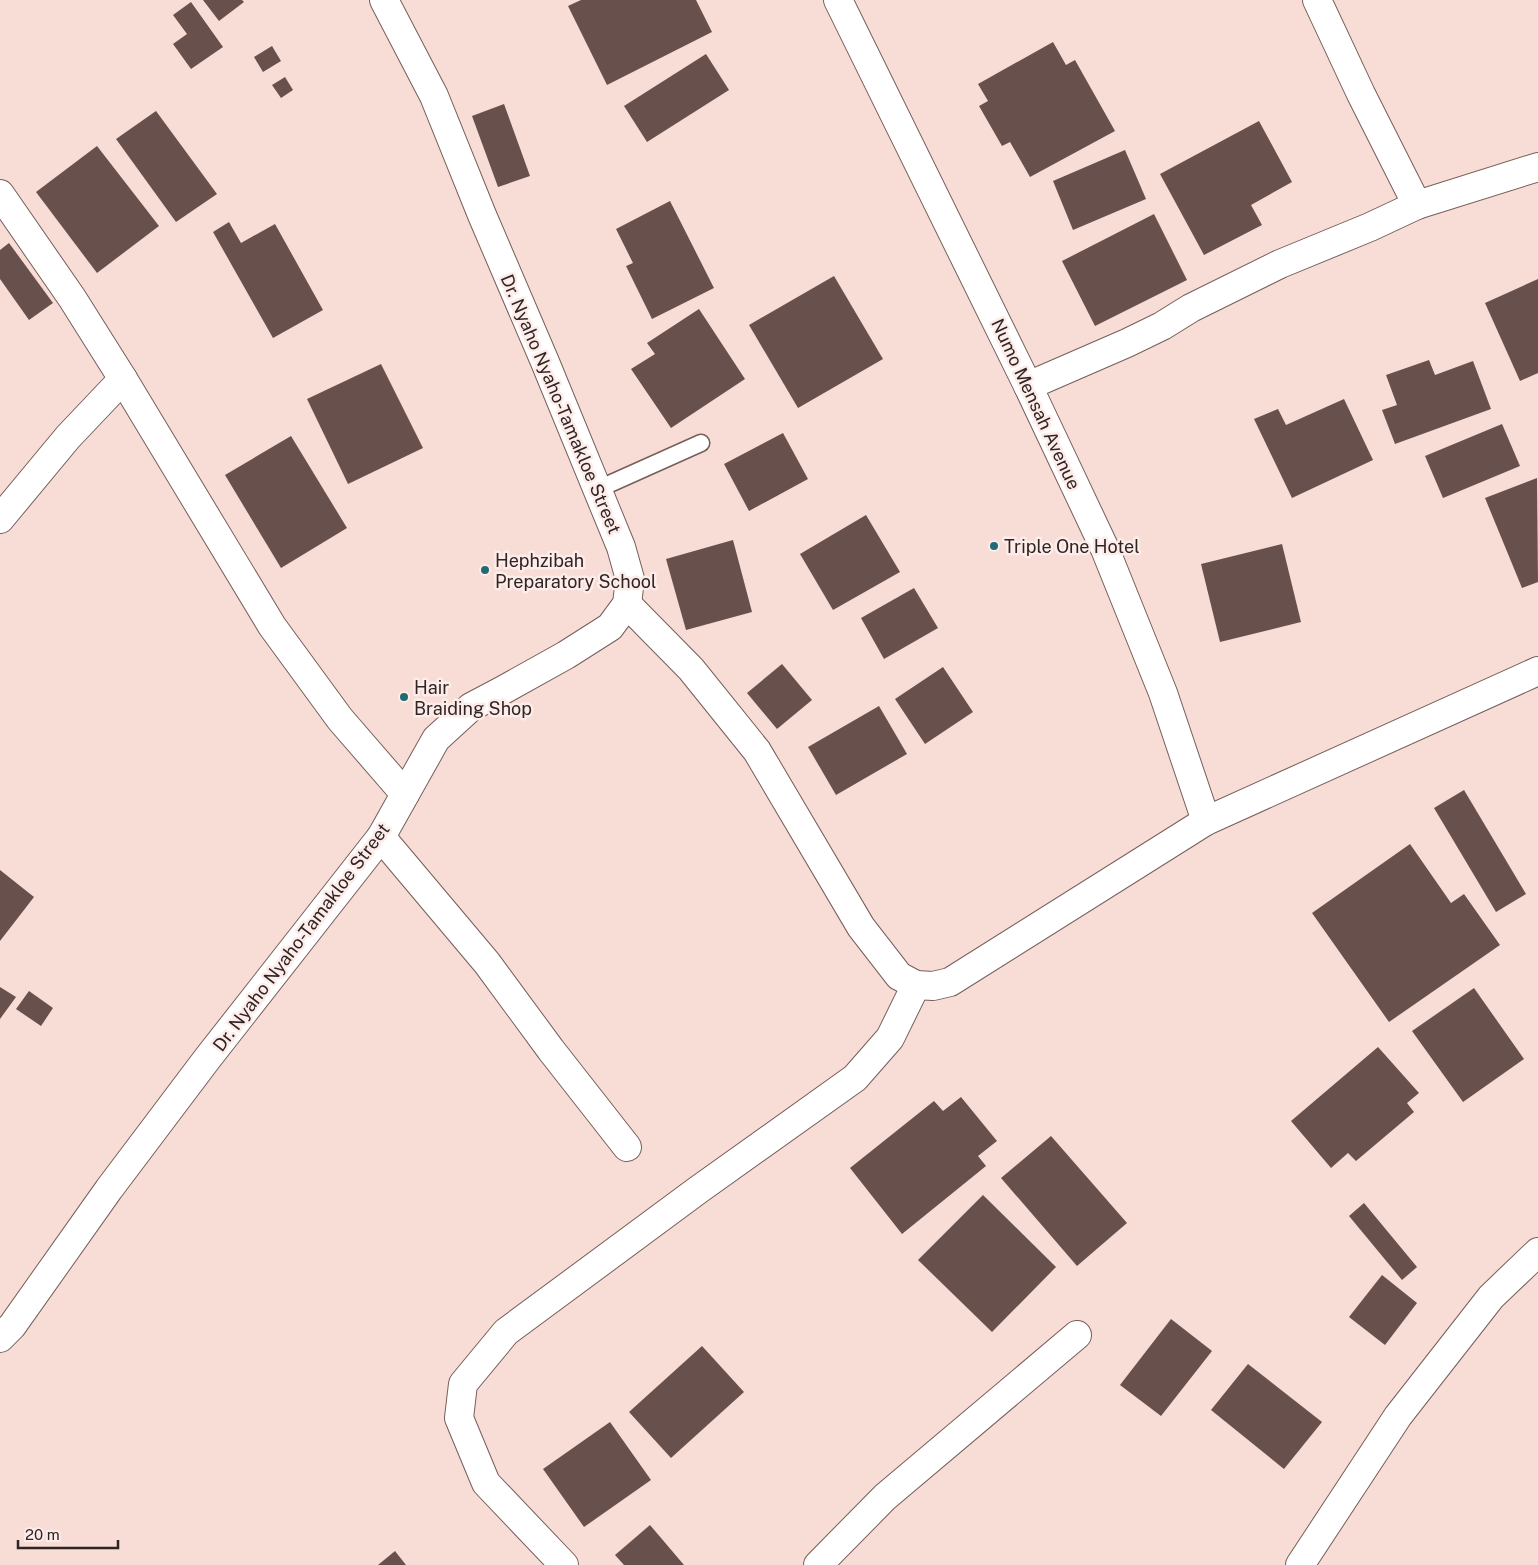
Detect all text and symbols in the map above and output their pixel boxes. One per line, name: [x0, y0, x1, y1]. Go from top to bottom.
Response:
street label: Dr. Nyaho Nyaho-Tamakloe Street: [497, 271, 625, 537]
street label: Numo Mensah Avenue: [987, 315, 1085, 493]
place label: Triple One Hotel: [1004, 536, 1140, 557]
marker: Triple One Hotel: [988, 540, 1000, 552]
place label: Hephzibah Preparatory School: [495, 550, 656, 592]
marker: Hephzibah Preparatory School: [479, 564, 491, 576]
place label: Hair Braiding Shop: [414, 677, 532, 719]
marker: Hair Braiding Shop: [398, 691, 410, 703]
street label: Dr. Nyaho Nyaho-Tamakloe Street: [208, 819, 394, 1055]
scale bar: [18, 1518, 118, 1550]
text: 20 m: [25, 1526, 60, 1543]

